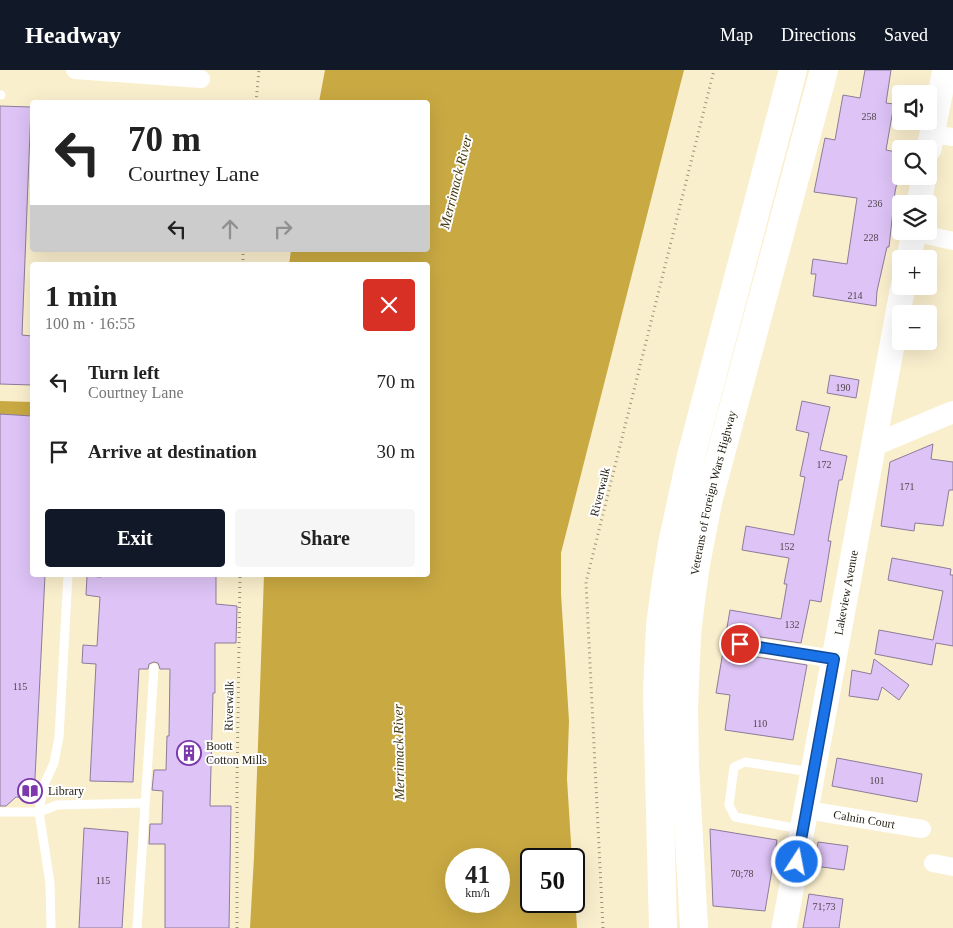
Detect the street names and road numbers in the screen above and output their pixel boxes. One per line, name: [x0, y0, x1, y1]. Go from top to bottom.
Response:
street label: Veterans of Foreign Wars Highway: [688, 409, 739, 576]
street label: Riverwalk: [587, 466, 613, 518]
street label: Lakeview Avenue: [831, 549, 861, 636]
street label: Riverwalk: [222, 681, 236, 731]
street label: Calnin Court: [832, 807, 897, 832]

